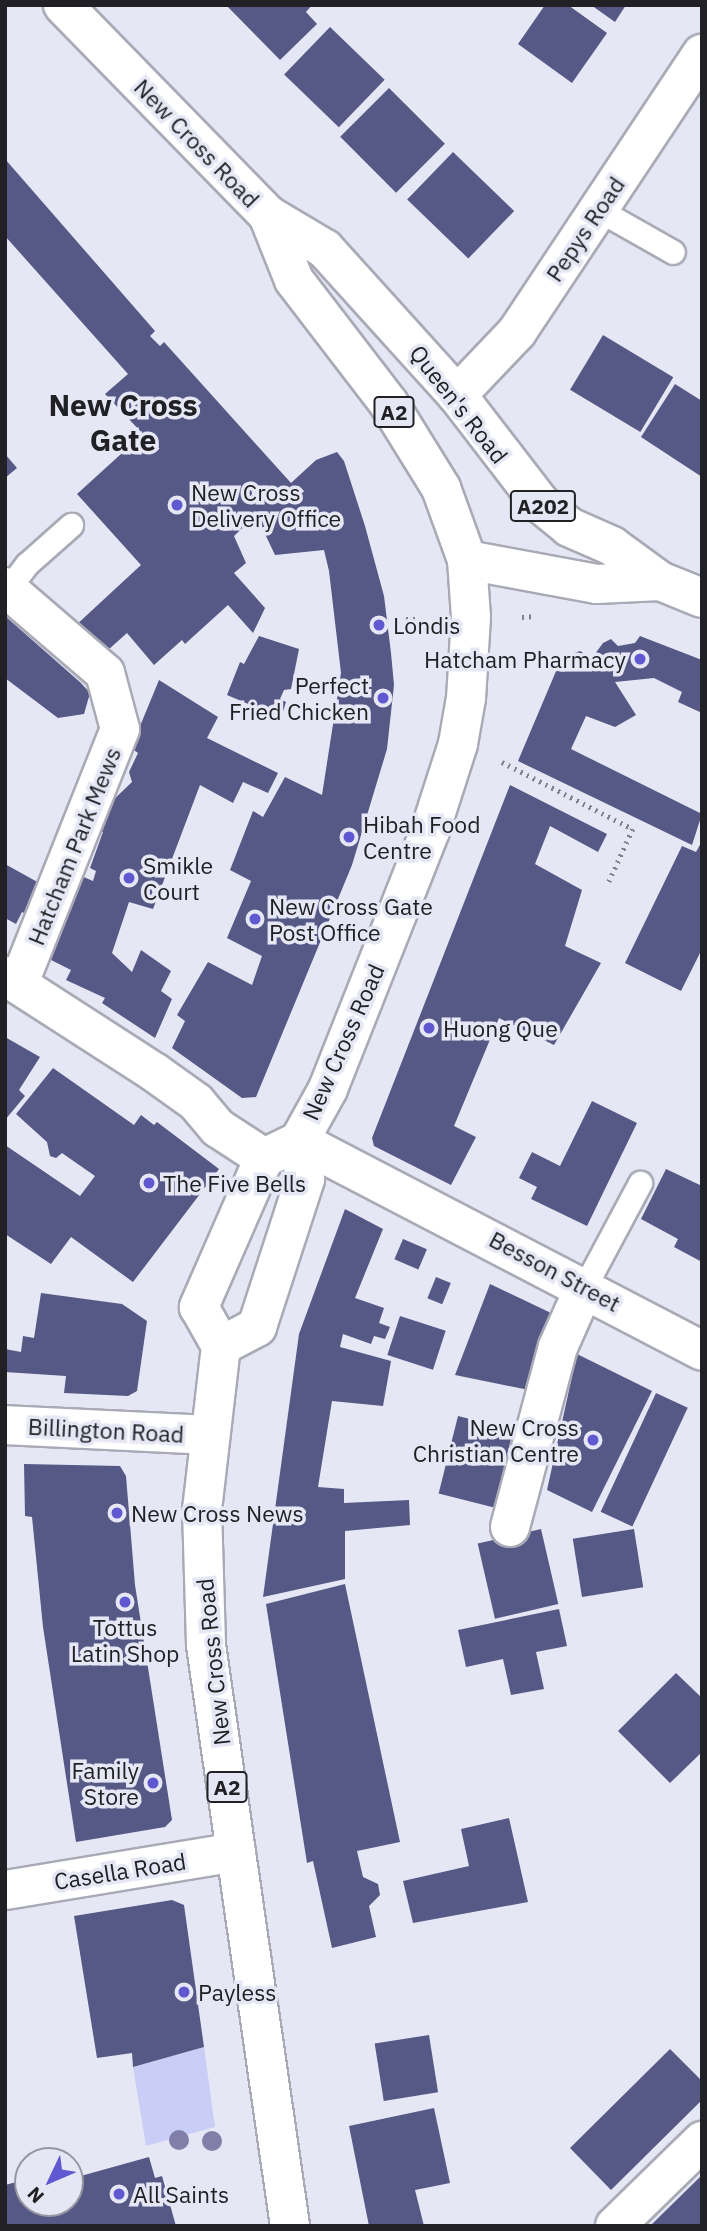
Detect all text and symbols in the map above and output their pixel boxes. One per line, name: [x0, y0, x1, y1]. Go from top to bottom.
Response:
street label: New Cross Road: [129, 73, 265, 213]
street label: Pepys Road: [540, 171, 630, 287]
street label: Queen's Road: [404, 339, 514, 469]
district label: New Cross Gate: [48, 387, 198, 457]
road number: A2: [373, 394, 415, 430]
place label: New Cross Delivery Office: [191, 478, 341, 532]
road number: A202: [510, 489, 576, 524]
marker: New Cross Delivery Office: [169, 497, 185, 513]
place label: Londis: [393, 611, 461, 639]
marker: Londis: [371, 617, 387, 633]
place label: Hatcham Pharmacy: [424, 645, 626, 673]
marker: Hatcham Pharmacy: [632, 651, 648, 667]
place label: Perfect Fried Chicken: [229, 671, 369, 725]
marker: Perfect Fried Chicken: [375, 690, 391, 706]
street label: Hatcham Park Mews: [22, 743, 126, 949]
place label: Hibah Food Centre: [363, 810, 481, 864]
marker: Hibah Food Centre: [341, 829, 357, 845]
place label: Smikle Court: [143, 851, 213, 905]
marker: Smikle Court: [121, 870, 137, 886]
place label: New Cross Gate Post Office: [269, 892, 433, 946]
marker: New Cross Gate Post Office: [247, 911, 263, 927]
street label: New Cross Road: [296, 960, 390, 1124]
place label: Huong Que: [443, 1014, 558, 1042]
marker: Huong Que: [421, 1020, 437, 1036]
place label: The Five Bells: [163, 1169, 306, 1197]
marker: The Five Bells: [141, 1175, 157, 1191]
street label: Besson Street: [485, 1225, 625, 1317]
street label: Billington Road: [27, 1412, 185, 1448]
place label: New Cross Christian Centre: [413, 1413, 579, 1467]
marker: New Cross Christian Centre: [585, 1432, 601, 1448]
place label: New Cross News: [131, 1499, 304, 1527]
marker: New Cross News: [109, 1505, 125, 1521]
street label: New Cross Road: [190, 1577, 236, 1747]
marker: Tottus Latin Shop: [117, 1594, 133, 1610]
place label: Tottus Latin Shop: [71, 1613, 179, 1667]
place label: Family Store: [71, 1756, 139, 1810]
road number: A2: [206, 1770, 248, 1804]
marker: Family Store: [145, 1775, 161, 1791]
street label: Casella Road: [52, 1847, 188, 1895]
place label: Payless: [198, 1978, 276, 2006]
marker: Payless: [176, 1984, 192, 2000]
north arrow: [14, 2147, 84, 2217]
place label: All Saints: [133, 2180, 229, 2208]
text: N: [22, 2182, 49, 2208]
marker: All Saints: [111, 2186, 127, 2202]

